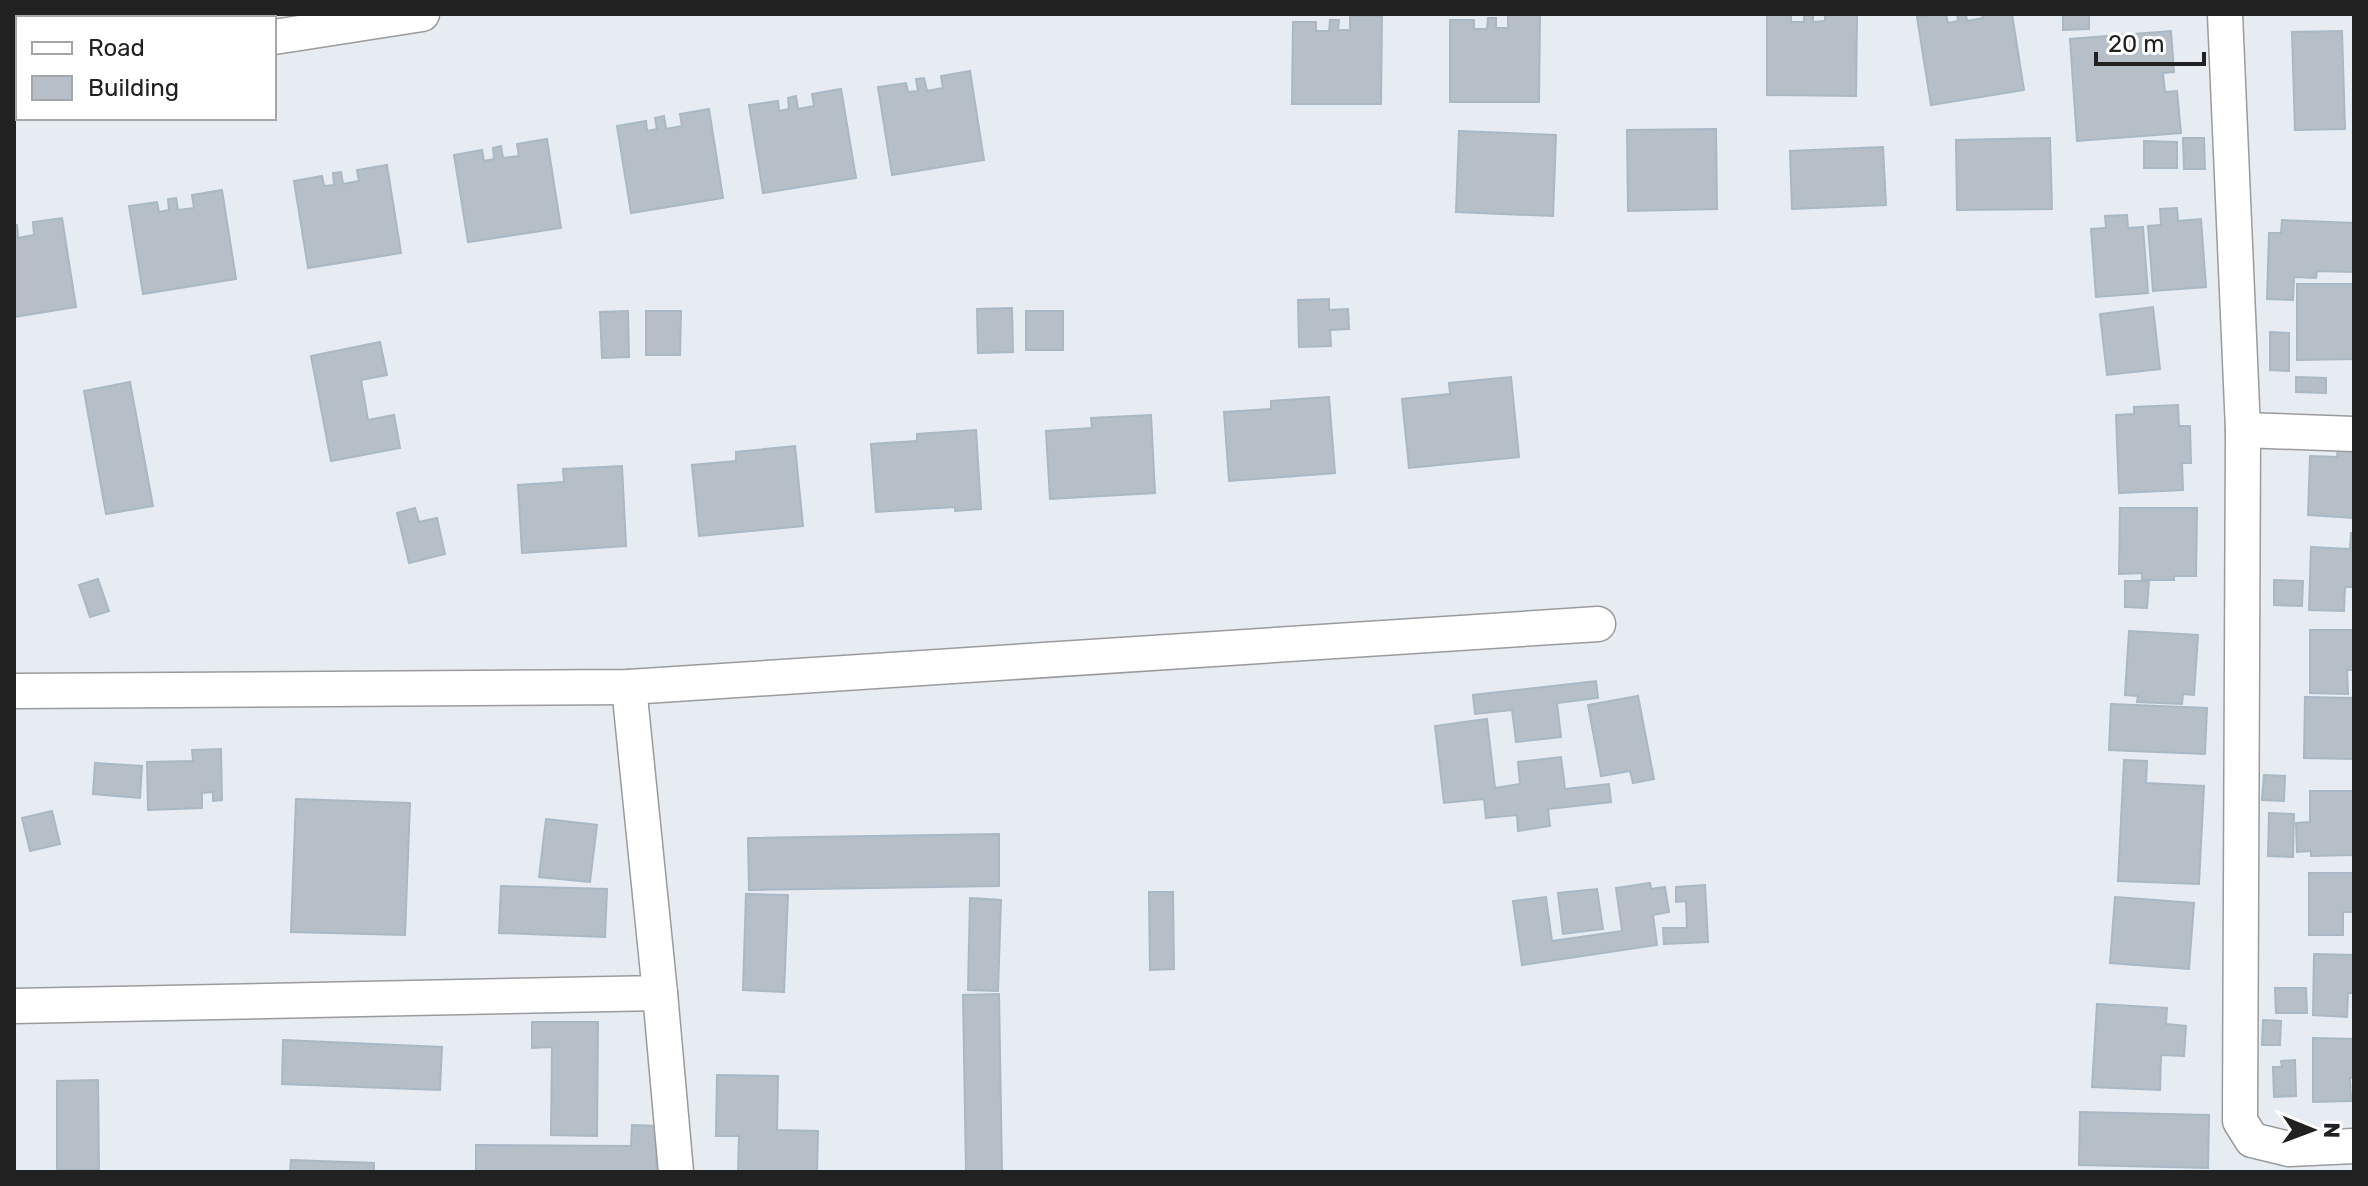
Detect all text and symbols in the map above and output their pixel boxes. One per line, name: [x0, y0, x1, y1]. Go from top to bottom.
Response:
legend: [16, 16, 276, 120]
scale bar: [2096, 16, 2204, 66]
text: 20 m: [2108, 30, 2165, 58]
text: Road: [88, 34, 145, 62]
text: Building: [88, 74, 179, 102]
north arrow: [2272, 1090, 2352, 1170]
text: N: [2318, 1122, 2345, 1138]

